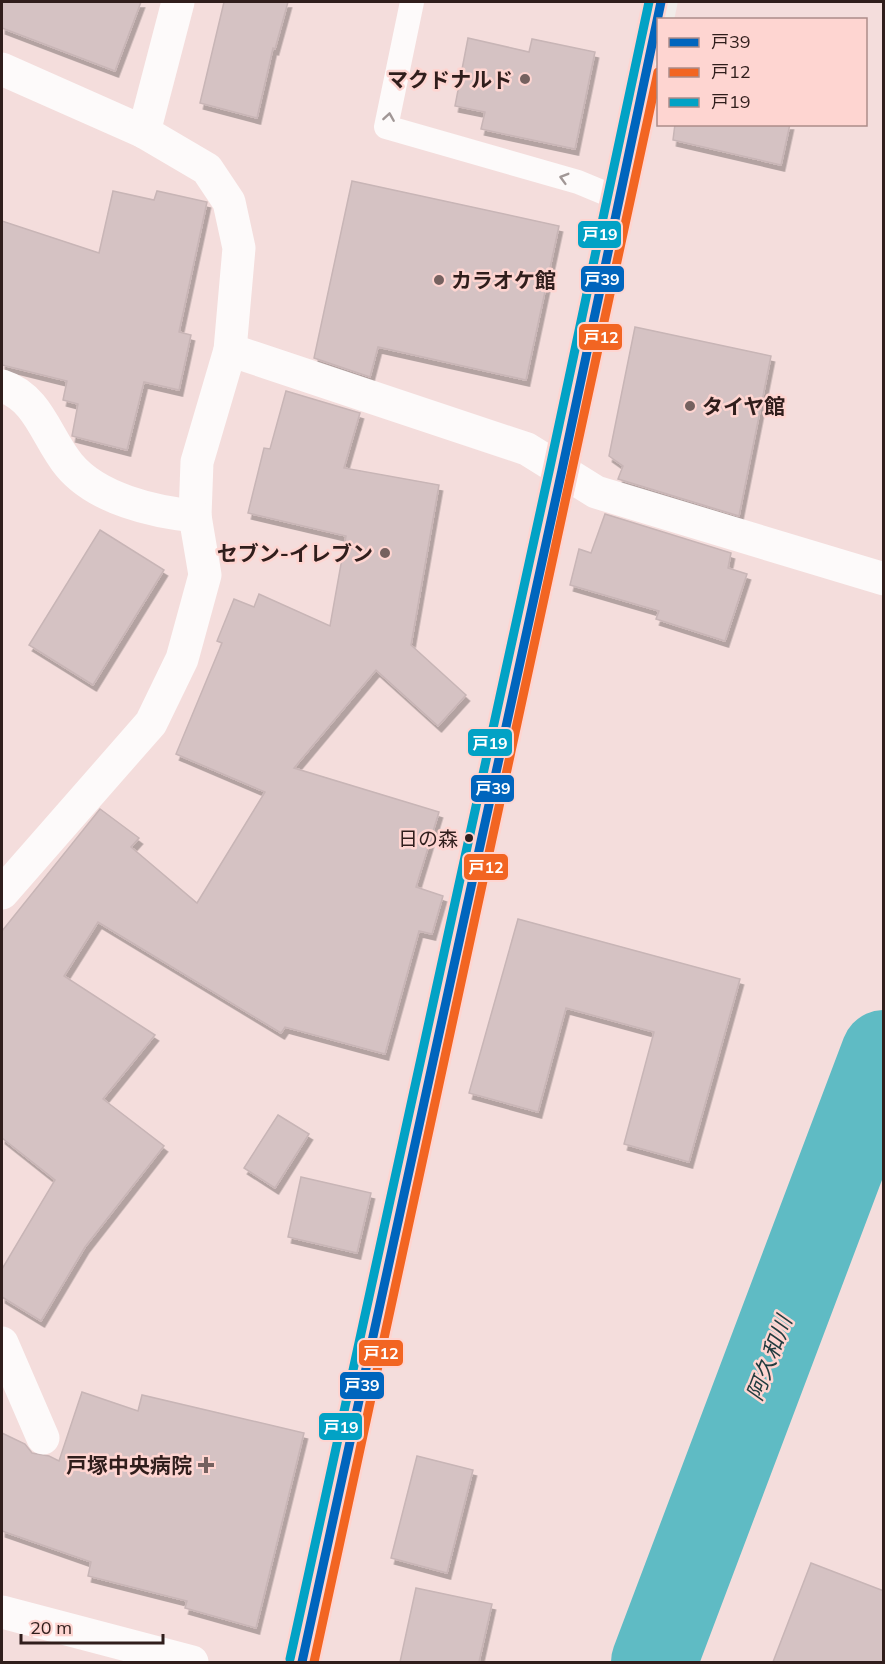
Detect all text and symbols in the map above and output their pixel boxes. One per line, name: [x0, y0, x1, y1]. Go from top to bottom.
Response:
legend: [657, 18, 867, 126]
text: 戸39: [711, 30, 751, 53]
text: 戸12: [711, 60, 751, 83]
place label: マクドナルド: [387, 66, 513, 92]
marker: マクドナルド: [518, 72, 532, 86]
text: 戸19: [711, 90, 751, 113]
one-way arrow: [382, 112, 394, 122]
one-way arrow: [559, 173, 570, 185]
line badge: 戸19: [577, 220, 622, 249]
text: 戸19: [582, 224, 618, 244]
line badge: 戸39: [580, 265, 625, 293]
place label: カラオケ館: [451, 267, 556, 293]
text: 戸39: [584, 269, 620, 289]
marker: カラオケ館: [432, 273, 446, 287]
line badge: 戸12: [578, 323, 623, 351]
text: 戸12: [583, 327, 619, 347]
place label: タイヤ館: [702, 393, 785, 419]
marker: タイヤ館: [683, 399, 697, 413]
place label: セブン-イレブン: [217, 540, 373, 566]
marker: セブン-イレブン: [378, 546, 392, 560]
line badge: 戸19: [467, 728, 513, 757]
text: 戸19: [472, 733, 508, 753]
line badge: 戸39: [470, 774, 515, 803]
text: 戸39: [475, 778, 511, 798]
place label: 日の森: [398, 826, 458, 851]
marker: 日の森: [463, 832, 475, 844]
line badge: 戸12: [463, 853, 509, 881]
text: 戸12: [468, 857, 504, 877]
water label: 阿久和川: [740, 1310, 799, 1404]
line badge: 戸12: [358, 1339, 404, 1367]
text: 戸12: [363, 1343, 399, 1363]
line badge: 戸39: [339, 1371, 385, 1400]
text: 戸39: [344, 1375, 380, 1395]
line badge: 戸19: [318, 1412, 363, 1441]
text: 戸19: [323, 1417, 359, 1437]
place label: 戸塚中央病院: [66, 1452, 192, 1478]
marker: 戸塚中央病院: [197, 1456, 215, 1474]
scale bar: [21, 1607, 164, 1645]
text: 20 m: [30, 1616, 72, 1639]

